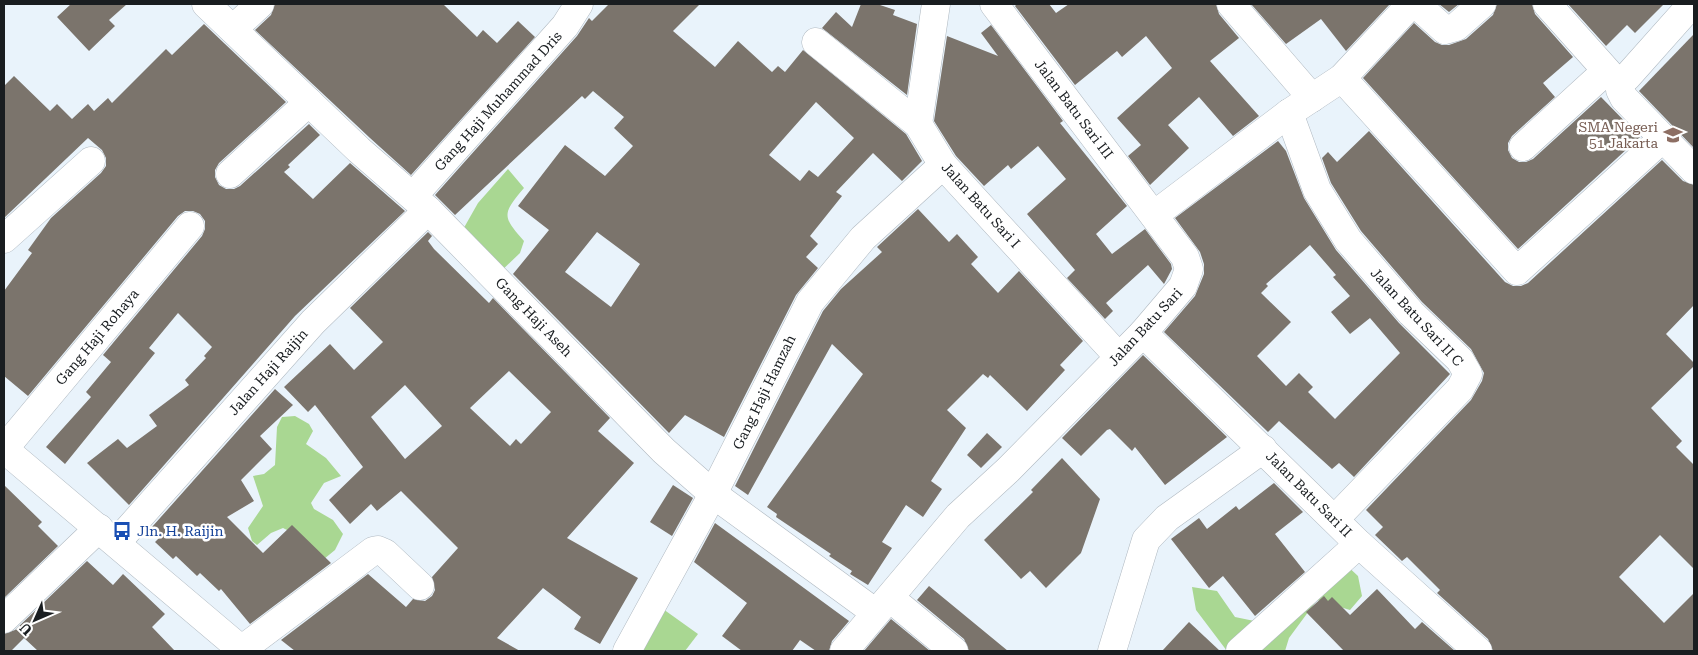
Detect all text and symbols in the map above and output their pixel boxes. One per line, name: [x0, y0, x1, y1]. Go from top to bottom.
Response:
street label: Gang Haji Muhammad Dris: [431, 28, 565, 174]
street label: Jalan Batu Sari III: [1032, 56, 1116, 162]
place label: SMA Negeri 51 Jakarta: [1578, 119, 1659, 151]
school or university icon: SMA Negeri 51 Jakarta: [1662, 124, 1684, 146]
street label: Jalan Batu Sari I: [938, 159, 1024, 251]
street label: Jalan Batu Sari II C: [1367, 265, 1467, 369]
street label: Gang Haji Aseh: [492, 274, 576, 360]
street label: Jalan Batu Sari: [1105, 284, 1185, 369]
street label: Gang Haji Rohaya: [52, 285, 142, 388]
street label: Jalan Haji Raijin: [225, 326, 311, 418]
street label: Gang Haji Hamzah: [729, 332, 799, 452]
street label: Jalan Batu Sari II: [1263, 448, 1355, 540]
bus stop icon: Jln. H. Raijin: [111, 520, 133, 542]
place label: Jln. H. Raijin: [137, 523, 224, 539]
north arrow: [10, 595, 60, 645]
text: U: [16, 620, 35, 639]

